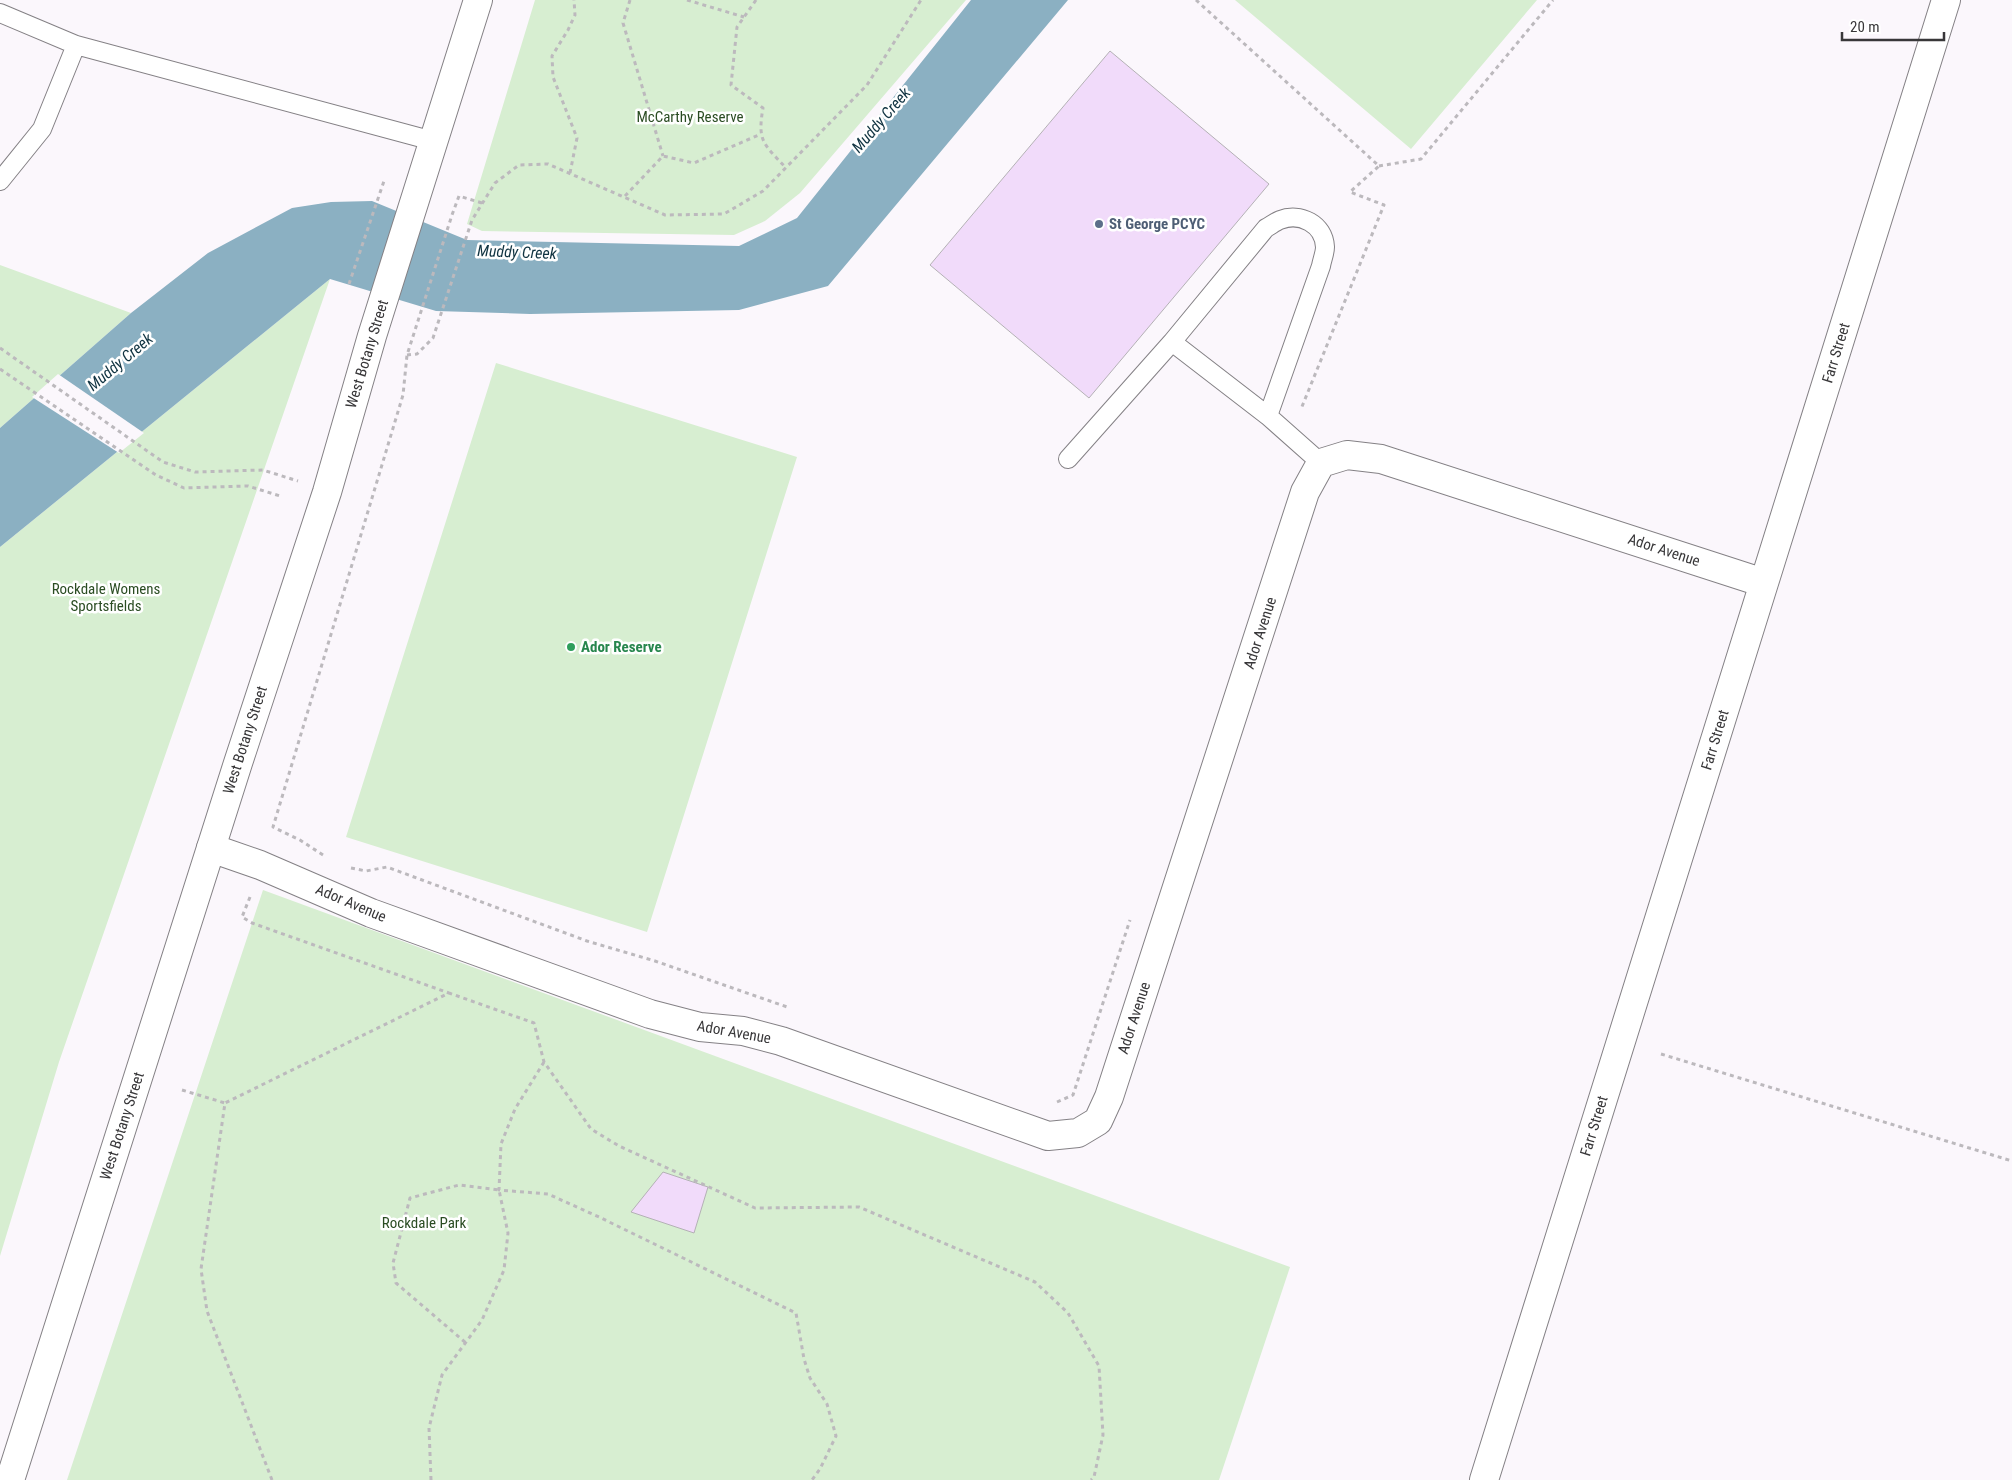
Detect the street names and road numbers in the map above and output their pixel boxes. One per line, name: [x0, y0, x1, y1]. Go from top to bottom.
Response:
street label: West Botany Street: [342, 298, 392, 410]
street label: Farr Street: [1818, 321, 1854, 385]
street label: Ador Avenue: [1626, 530, 1702, 570]
street label: Ador Avenue: [1240, 595, 1280, 671]
street label: West Botany Street: [219, 684, 271, 796]
street label: Farr Street: [1697, 708, 1733, 772]
street label: Ador Avenue: [313, 880, 389, 926]
street label: Ador Avenue: [1114, 980, 1154, 1056]
street label: Ador Avenue: [696, 1017, 772, 1047]
street label: West Botany Street: [96, 1070, 148, 1182]
street label: Farr Street: [1576, 1094, 1612, 1158]

